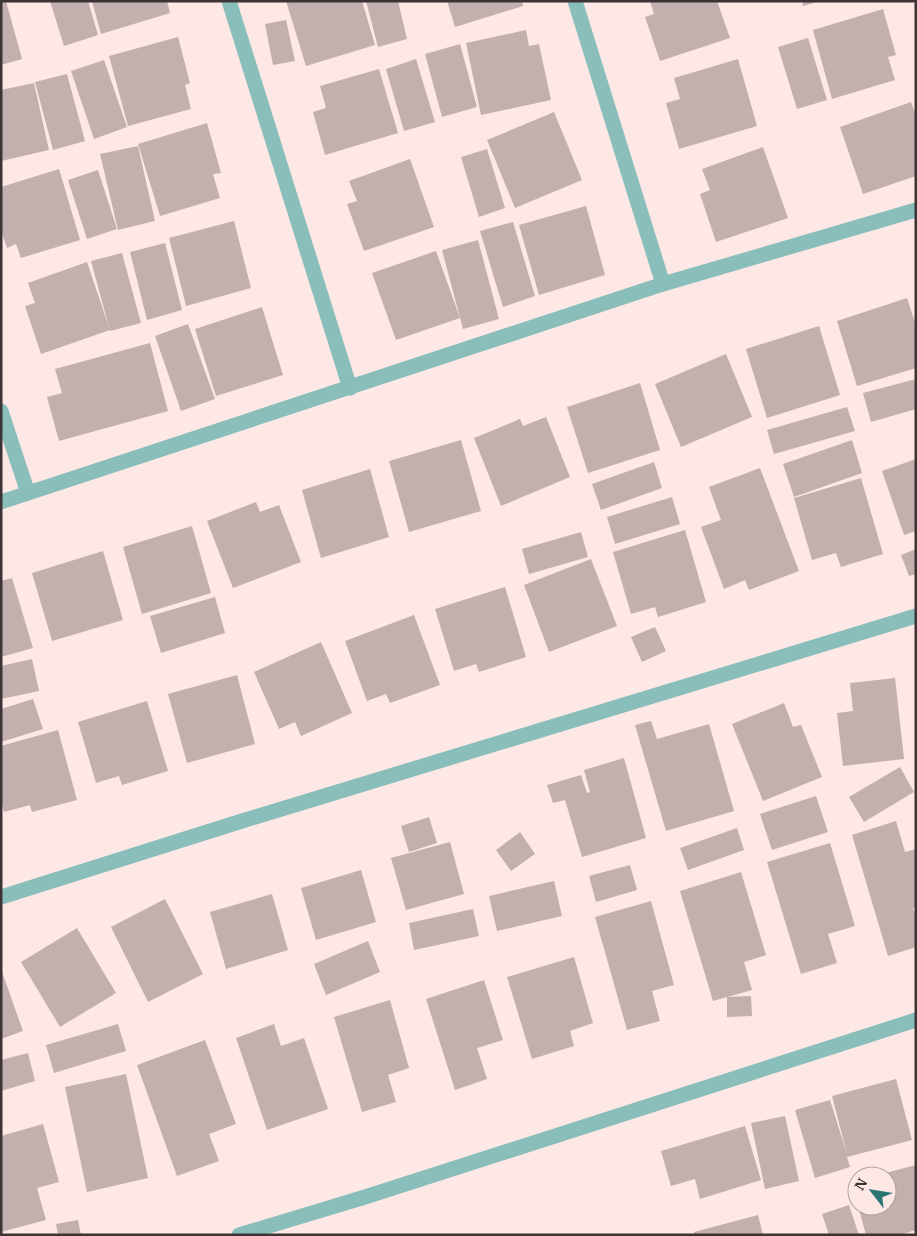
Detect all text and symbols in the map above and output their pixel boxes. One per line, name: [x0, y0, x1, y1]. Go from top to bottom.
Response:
north arrow: [847, 1166, 897, 1216]
text: N: [850, 1175, 871, 1194]

